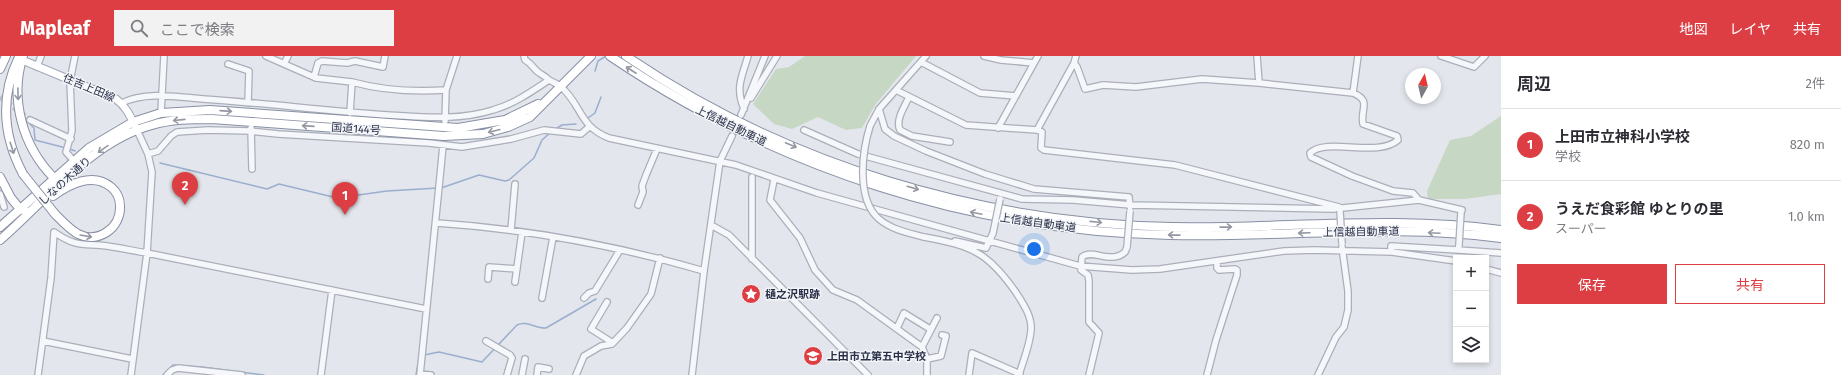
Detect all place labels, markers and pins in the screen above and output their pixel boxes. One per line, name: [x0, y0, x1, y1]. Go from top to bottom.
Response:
pin: 2: [172, 172, 198, 205]
pin: 1: [332, 182, 358, 215]
place icon: 樋之沢駅跡: [740, 283, 762, 305]
place label: 樋之沢駅跡: [765, 288, 820, 301]
school or university icon: 上田市立第五中学校: [802, 345, 824, 367]
place label: 上田市立第五中学校: [827, 350, 926, 363]

